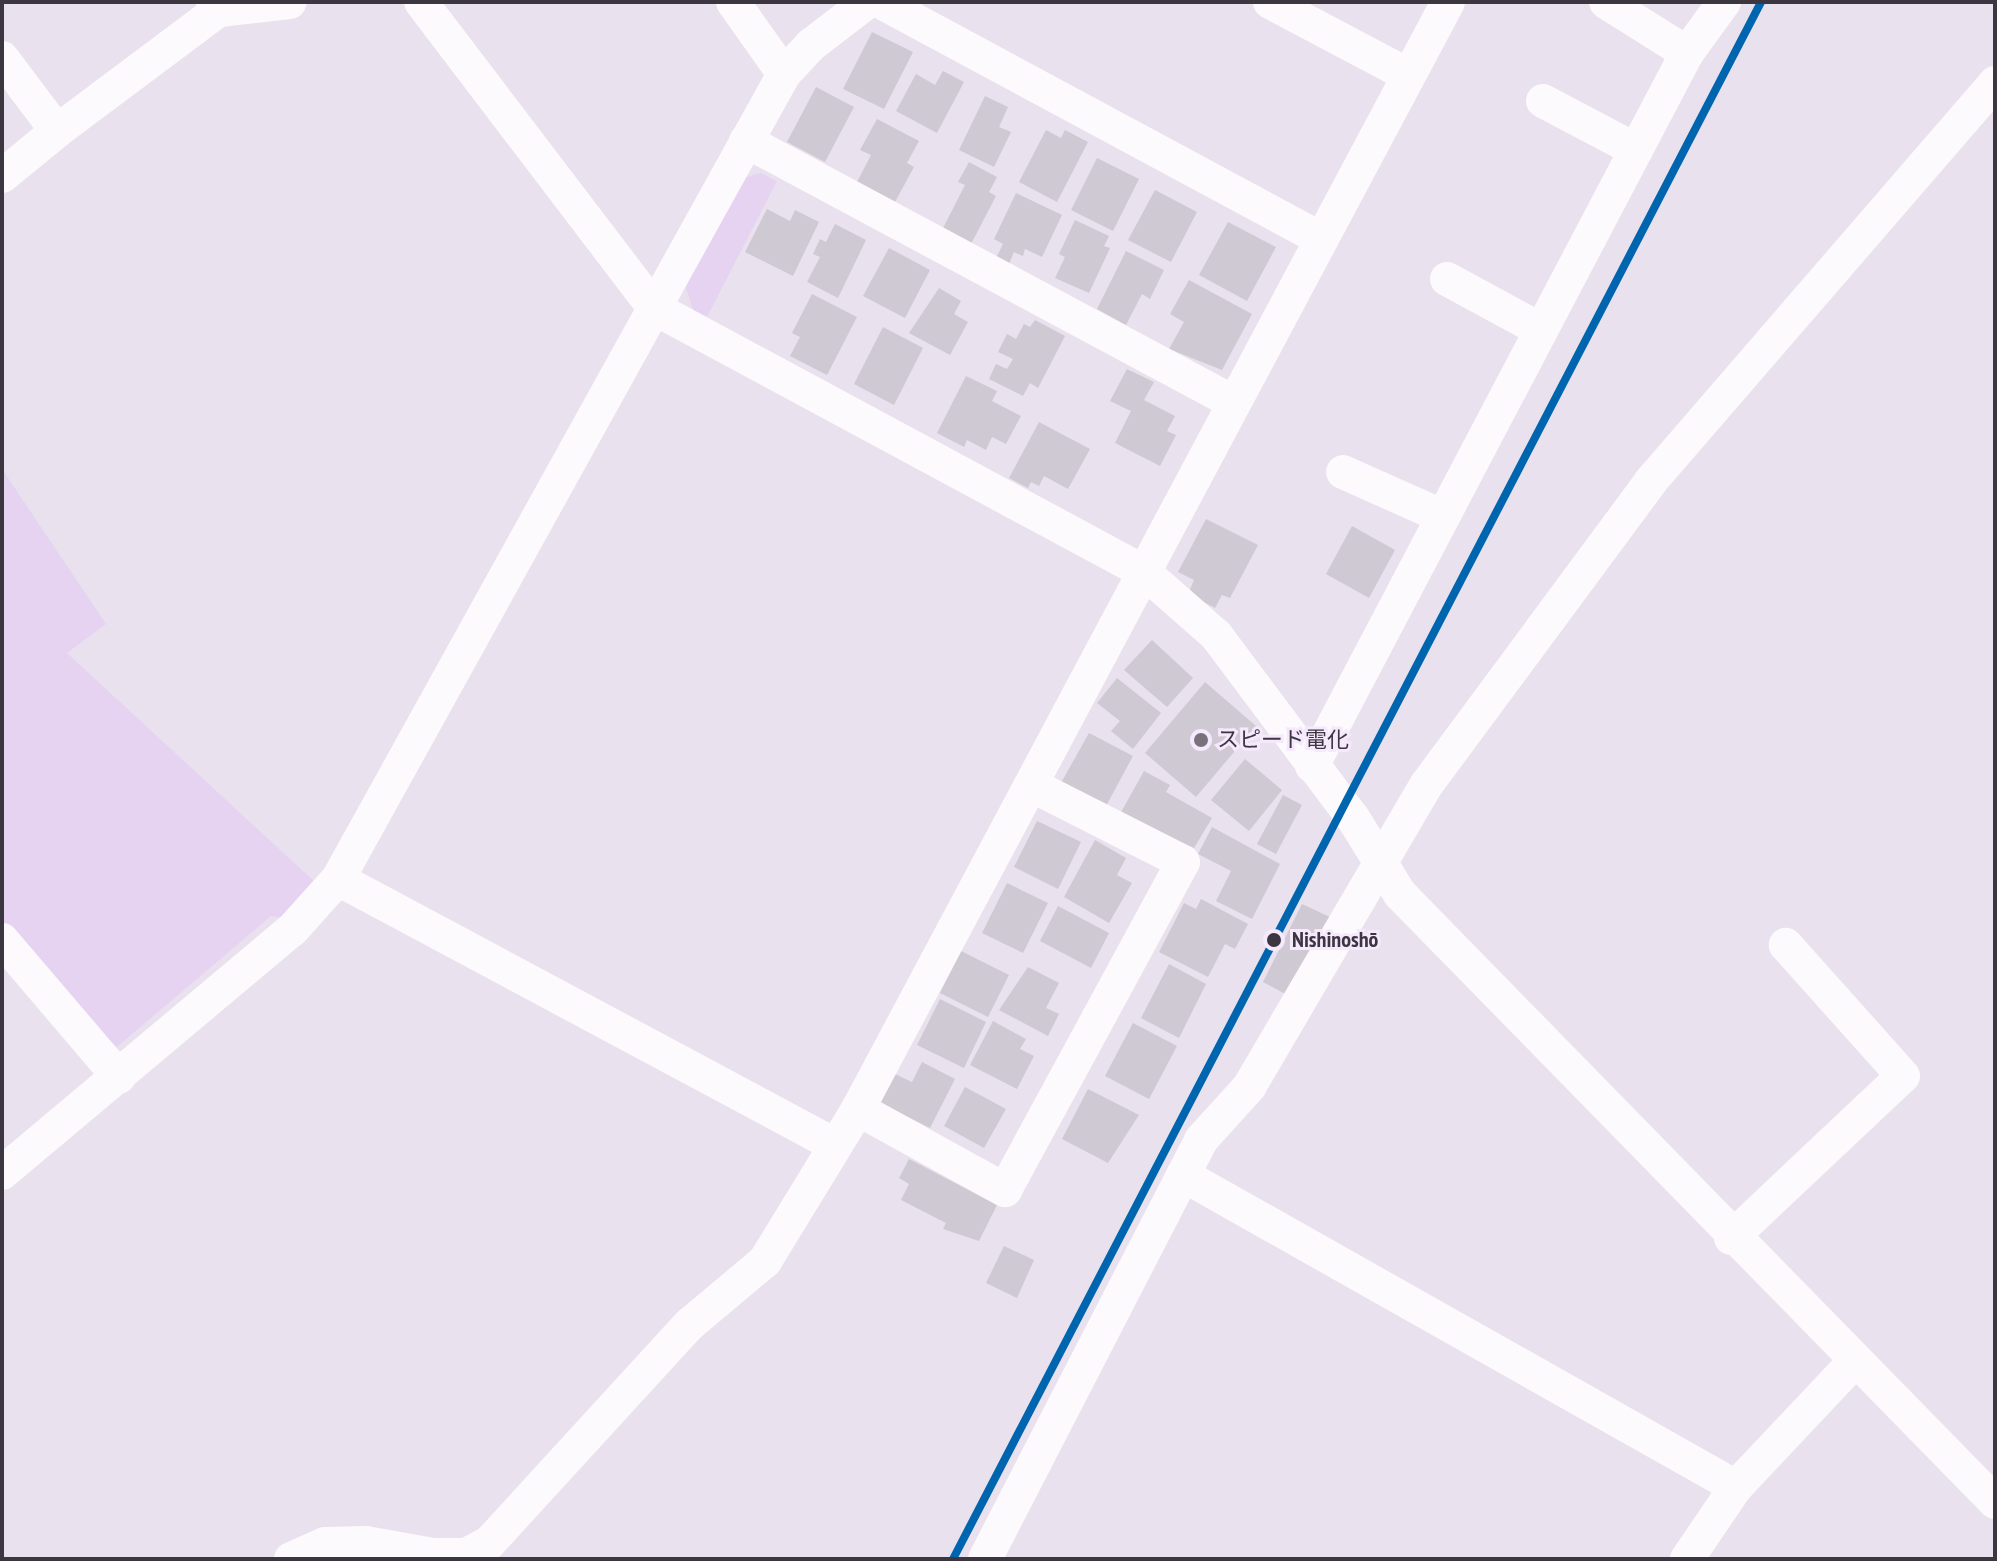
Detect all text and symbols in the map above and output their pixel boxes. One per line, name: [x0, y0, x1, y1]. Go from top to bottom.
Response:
place label: スピード電化: [1217, 727, 1349, 753]
marker: スピード電化: [1192, 731, 1210, 749]
place label: Nishinoshō: [1292, 927, 1378, 953]
marker: Nishinoshō: [1263, 929, 1285, 951]

